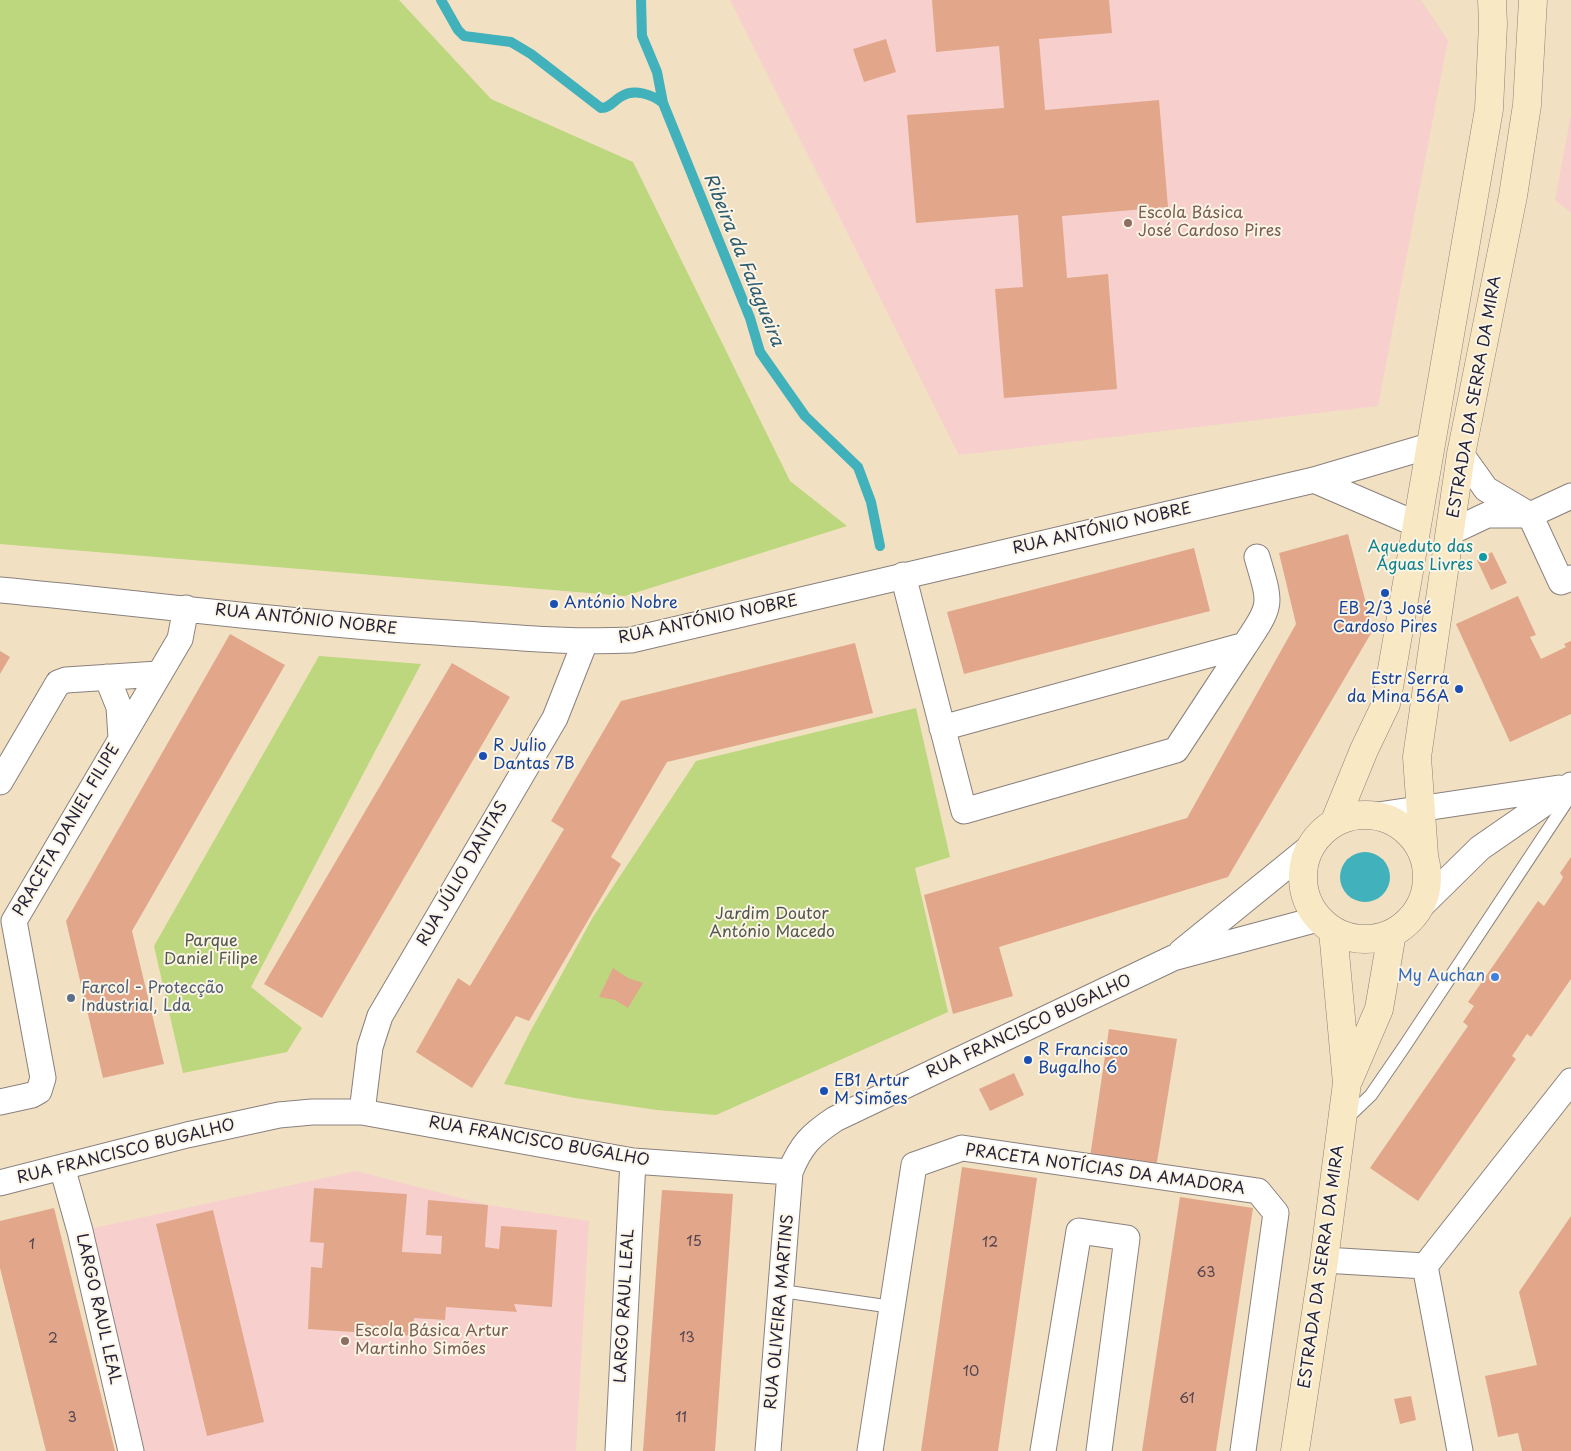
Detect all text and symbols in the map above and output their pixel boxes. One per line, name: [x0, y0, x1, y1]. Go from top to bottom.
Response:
water label: Ribeira da Falagueira: [698, 170, 788, 350]
place label: Escola Básica José Cardoso Pires: [1138, 204, 1281, 242]
marker: Escola Básica José Cardoso Pires: [1122, 217, 1134, 229]
street label: ESTRADA DA SERRA DA MIRA: [1444, 274, 1506, 520]
street label: RUA ANTÓNIO NOBRE: [1011, 499, 1193, 559]
place label: Aqueduto das Águas Livres: [1368, 538, 1473, 576]
marker: Aqueduto das Águas Livres: [1477, 551, 1489, 563]
marker: EB 2/3 José Cardoso Pires: [1379, 587, 1391, 599]
street label: RUA ANTÓNIO NOBRE: [617, 592, 799, 648]
place label: António Nobre: [564, 594, 678, 614]
marker: António Nobre: [548, 598, 560, 610]
place label: EB 2/3 José Cardoso Pires: [1333, 600, 1437, 638]
street label: RUA ANTÓNIO NOBRE: [214, 601, 398, 639]
place label: Estr Serra da Mina 56A: [1347, 670, 1449, 708]
marker: Estr Serra da Mina 56A: [1453, 683, 1465, 695]
place label: R Julio Dantas 7B: [493, 737, 575, 775]
street label: PRACETA DANIEL FILIPE: [10, 740, 124, 920]
marker: R Julio Dantas 7B: [477, 750, 489, 762]
street label: RUA JÚLIO DANTAS: [414, 798, 512, 950]
park label: Jardim Doutor António Macedo: [709, 905, 835, 943]
park label: Parque Daniel Filipe: [164, 932, 258, 970]
place label: My Auchan: [1398, 967, 1485, 987]
street label: RUA FRANCISCO BUGALHO: [923, 971, 1135, 1083]
marker: My Auchan: [1489, 971, 1501, 983]
place label: Farcol - Protecção Industrial, Lda: [81, 979, 224, 1017]
marker: Farcol - Protecção Industrial, Lda: [65, 992, 77, 1004]
place label: R Francisco Bugalho 6: [1038, 1041, 1128, 1079]
marker: R Francisco Bugalho 6: [1022, 1054, 1034, 1066]
place label: EB1 Artur M Simões: [834, 1072, 909, 1110]
marker: EB1 Artur M Simões: [818, 1085, 830, 1097]
street label: RUA FRANCISCO BUGALHO: [427, 1113, 651, 1171]
street label: RUA FRANCISCO BUGALHO: [15, 1116, 237, 1188]
street label: PRACETA NOTÍCIAS DA AMADORA: [964, 1141, 1246, 1199]
street label: ESTRADA DA SERRA DA MIRA: [1295, 1144, 1349, 1390]
street label: RUA OLIVEIRA MARTINS: [762, 1214, 798, 1410]
street label: LARGO RAUL LEAL: [611, 1229, 639, 1383]
street label: LARGO RAUL LEAL: [71, 1232, 125, 1386]
house number: 15: [686, 1234, 702, 1250]
house number: 12: [982, 1235, 998, 1251]
house number: 1: [29, 1237, 35, 1253]
house number: 63: [1197, 1265, 1215, 1281]
place label: Escola Básica Artur Martinho Simões: [355, 1322, 508, 1360]
house number: 13: [679, 1330, 695, 1346]
house number: 2: [48, 1331, 58, 1347]
marker: Escola Básica Artur Martinho Simões: [339, 1335, 351, 1347]
house number: 10: [963, 1364, 979, 1380]
house number: 61: [1179, 1391, 1195, 1407]
house number: 3: [67, 1410, 77, 1426]
house number: 11: [675, 1410, 687, 1426]

